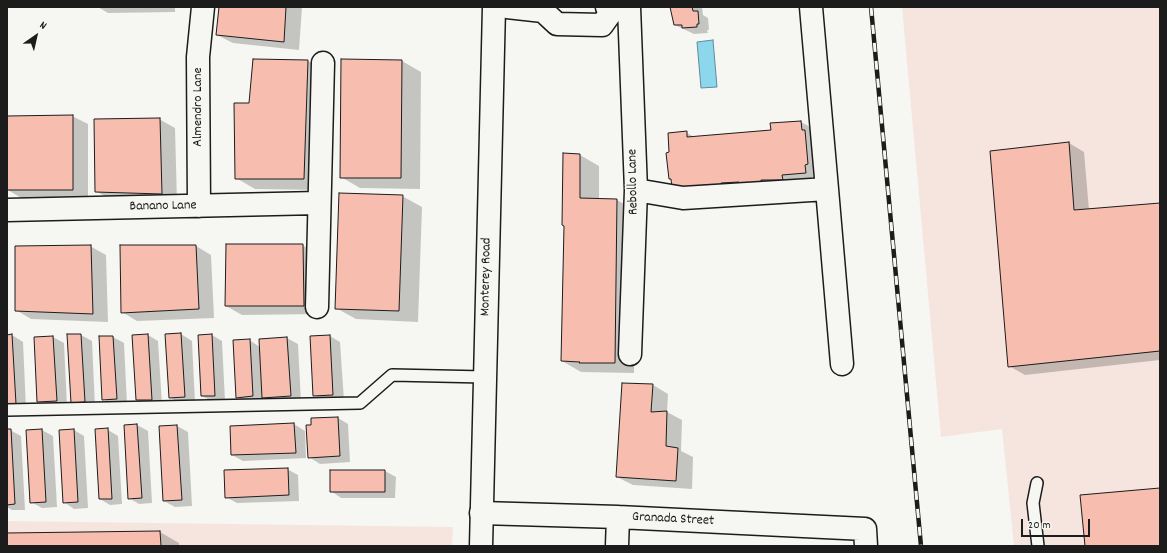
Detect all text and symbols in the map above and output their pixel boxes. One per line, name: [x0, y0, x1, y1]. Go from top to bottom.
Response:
north arrow: [16, 16, 56, 56]
text: N: [36, 18, 49, 34]
street label: Almendro Lane: [191, 67, 207, 147]
street label: Rebollo Lane: [625, 149, 643, 215]
street label: Banano Lane: [129, 198, 197, 216]
street label: Monterey Road: [478, 238, 496, 316]
street label: Granada Street: [632, 509, 714, 531]
scale bar: [1023, 511, 1092, 537]
text: 20 m: [1028, 517, 1051, 534]

